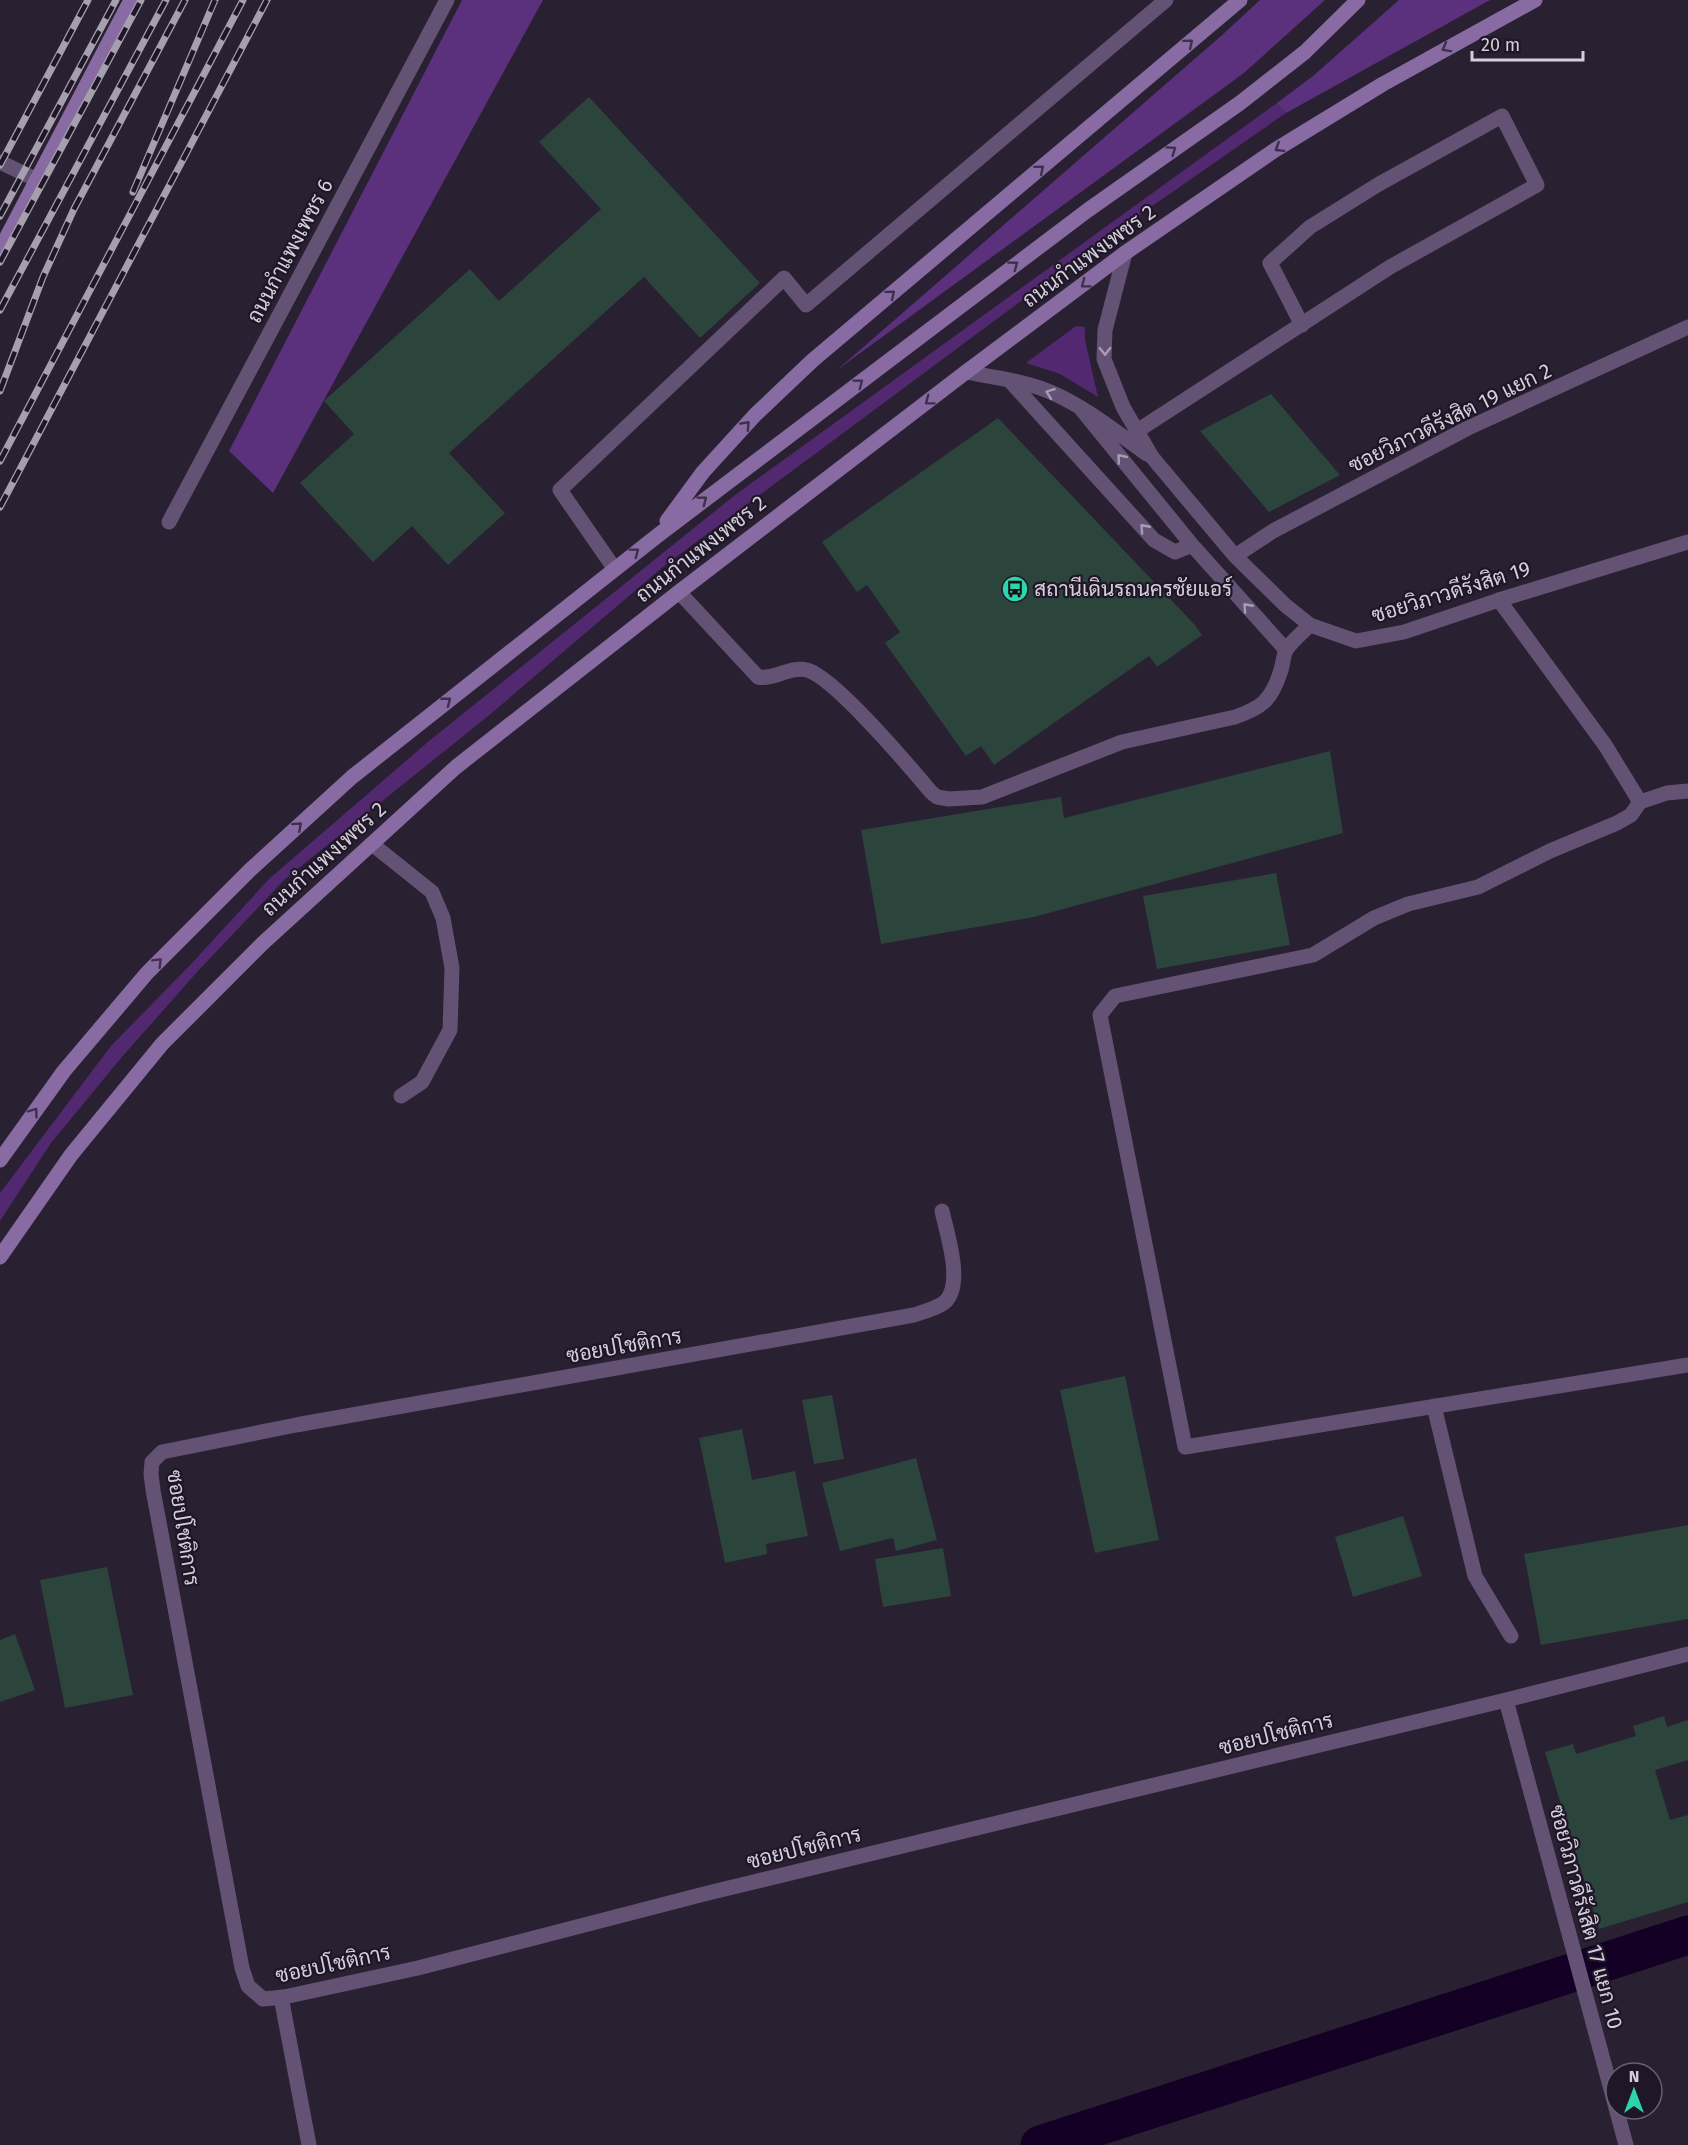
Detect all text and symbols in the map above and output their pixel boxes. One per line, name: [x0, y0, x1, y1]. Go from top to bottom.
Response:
scale bar: [1472, 24, 1583, 62]
text: 20 m: [1481, 34, 1520, 56]
one-way arrow: [1182, 39, 1193, 50]
one-way arrow: [1442, 41, 1453, 52]
one-way arrow: [1275, 141, 1286, 152]
one-way arrow: [1165, 146, 1176, 157]
one-way arrow: [1033, 165, 1044, 176]
street label: ถนนกำแพงเพชร 6: [241, 175, 339, 327]
street label: ถนนกำแพงเพชร 2: [1017, 199, 1161, 313]
one-way arrow: [1008, 261, 1019, 272]
one-way arrow: [1080, 276, 1091, 287]
one-way arrow: [884, 290, 895, 301]
one-way arrow: [1099, 347, 1111, 356]
street label: ซอยวิภาวดีรังสิต 19 แยก 2: [1344, 358, 1556, 478]
one-way arrow: [852, 379, 863, 390]
one-way arrow: [1045, 387, 1056, 400]
one-way arrow: [924, 393, 935, 404]
one-way arrow: [739, 421, 750, 432]
one-way arrow: [1117, 454, 1128, 465]
street label: ถนนกำแพงเพชร 2: [631, 490, 771, 608]
one-way arrow: [697, 497, 708, 508]
one-way arrow: [1140, 524, 1151, 535]
one-way arrow: [629, 548, 640, 559]
street label: ซอยวิภาวดีรังสิต 19: [1368, 555, 1534, 629]
bus stop icon: สถานีเดินรถนครชัยแอร์: [1000, 574, 1030, 604]
place label: สถานีเดินรถนครชัยแอร์: [1034, 575, 1232, 602]
one-way arrow: [1243, 603, 1254, 613]
one-way arrow: [440, 697, 451, 708]
street label: ถนนกำแพงเพชร 2: [256, 796, 392, 922]
one-way arrow: [291, 822, 302, 833]
one-way arrow: [151, 959, 162, 970]
one-way arrow: [27, 1108, 38, 1119]
street label: ซอยปโชติการ: [564, 1323, 684, 1369]
street label: ซอยปโชติการ: [161, 1468, 205, 1588]
street label: ซอยปโชติการ: [1216, 1707, 1336, 1761]
street label: ซอยวิภาวดีรังสิต 17 แยก 10: [1544, 1802, 1628, 2032]
street label: ซอยปโชติการ: [744, 1821, 864, 1875]
street label: ซอยปโชติการ: [273, 1939, 393, 1989]
north arrow: [1604, 2061, 1664, 2121]
text: N: [1629, 2067, 1639, 2086]

